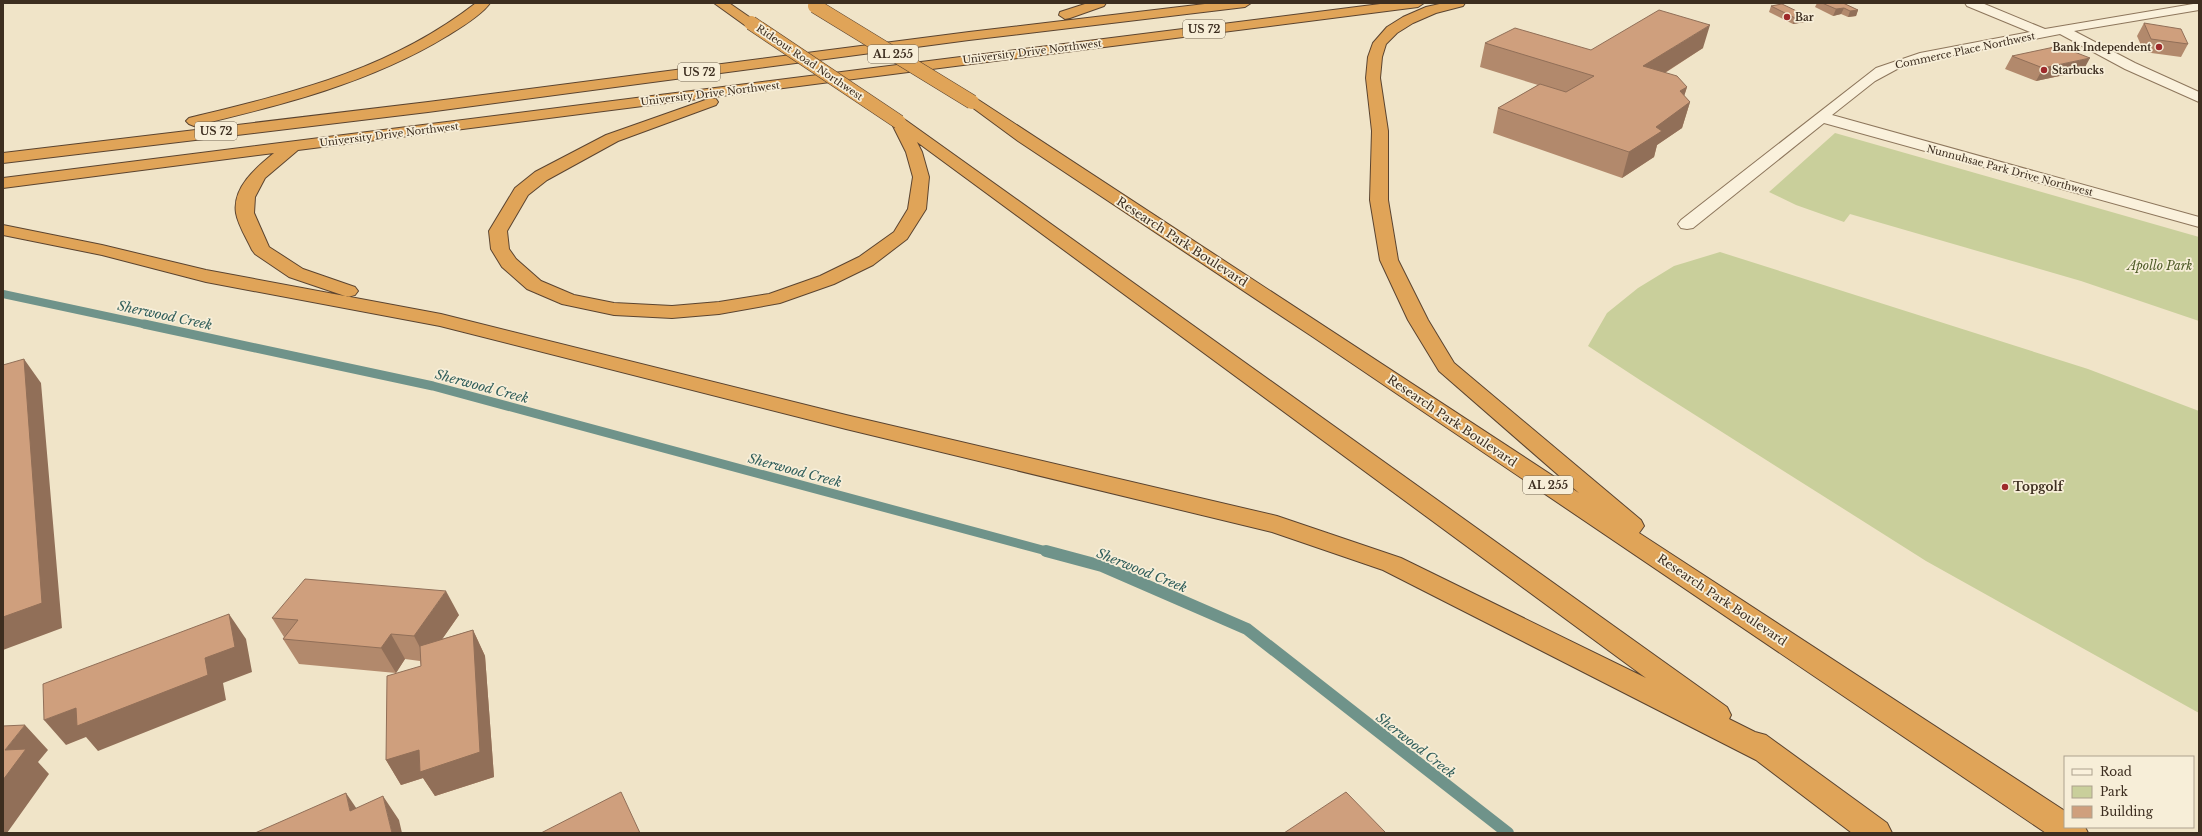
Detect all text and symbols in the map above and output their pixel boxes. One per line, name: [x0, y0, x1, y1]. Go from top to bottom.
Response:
place label: Bar: [1795, 11, 1814, 24]
marker: Bar: [1782, 12, 1792, 22]
road number: US 72: [1183, 20, 1225, 38]
street label: Rideout Road Northwest: [754, 22, 866, 103]
street label: Commerce Place Northwest: [1894, 29, 2037, 72]
street label: University Drive Northwest: [962, 36, 1103, 66]
place label: Bank Independent: [2053, 41, 2151, 54]
marker: Bank Independent: [2154, 42, 2164, 52]
road number: AL 255: [868, 45, 918, 63]
road number: US 72: [678, 63, 720, 81]
place label: Starbucks: [2052, 64, 2104, 77]
marker: Starbucks: [2039, 65, 2049, 75]
street label: University Drive Northwest: [640, 78, 781, 108]
street label: University Drive Northwest: [319, 119, 460, 149]
road number: US 72: [195, 122, 237, 140]
street label: Nunnuhsae Park Drive Northwest: [1925, 142, 2095, 199]
street label: Research Park Boulevard: [1114, 194, 1251, 290]
park label: Apollo Park: [2126, 258, 2192, 273]
water label: Sherwood Creek: [116, 297, 214, 334]
water label: Sherwood Creek: [433, 366, 531, 407]
street label: Research Park Boulevard: [1385, 371, 1520, 470]
water label: Sherwood Creek: [746, 450, 844, 491]
road number: AL 255: [1523, 476, 1573, 494]
place label: Topgolf: [2013, 479, 2065, 494]
marker: Topgolf: [2000, 482, 2010, 492]
water label: Sherwood Creek: [1094, 545, 1190, 597]
street label: Research Park Boulevard: [1655, 550, 1790, 649]
water label: Sherwood Creek: [1372, 709, 1459, 782]
legend: [2064, 756, 2194, 828]
text: Road: [2100, 764, 2132, 779]
text: Park: [2100, 784, 2128, 799]
text: Building: [2100, 804, 2154, 819]

